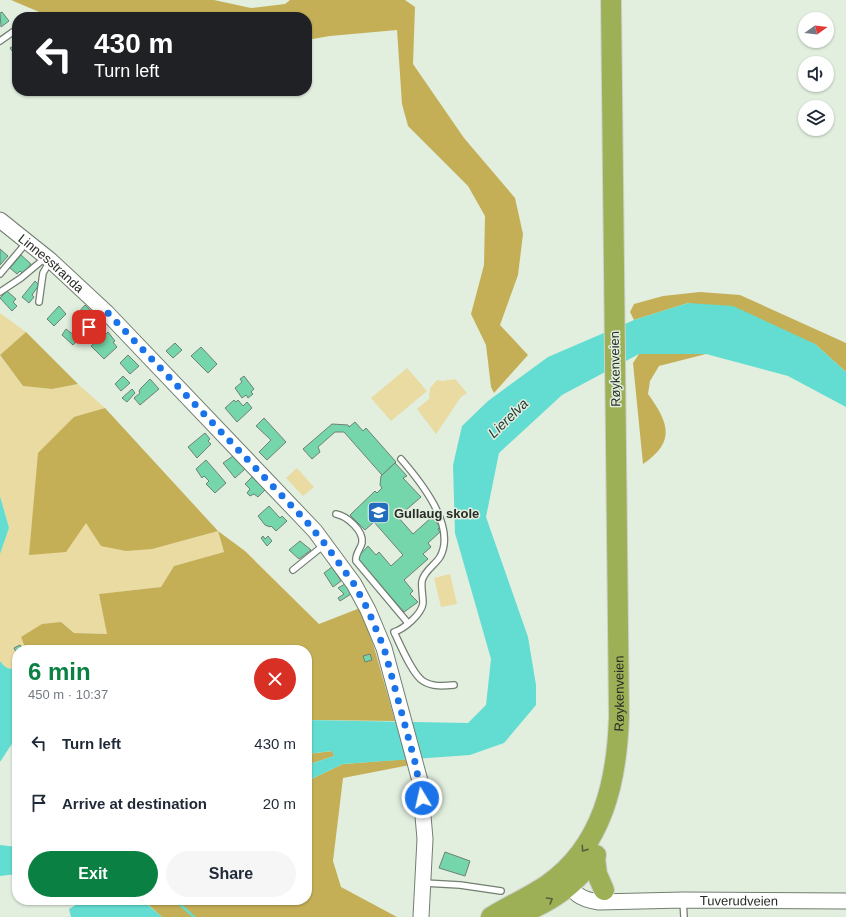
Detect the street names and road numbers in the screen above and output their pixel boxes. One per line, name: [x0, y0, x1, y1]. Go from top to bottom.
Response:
street label: Linnesstranda: [16, 230, 88, 296]
street label: Røykenveien: [607, 331, 623, 407]
street label: Røykenveien: [611, 655, 627, 732]
street label: Tuverudveien: [700, 893, 778, 908]

